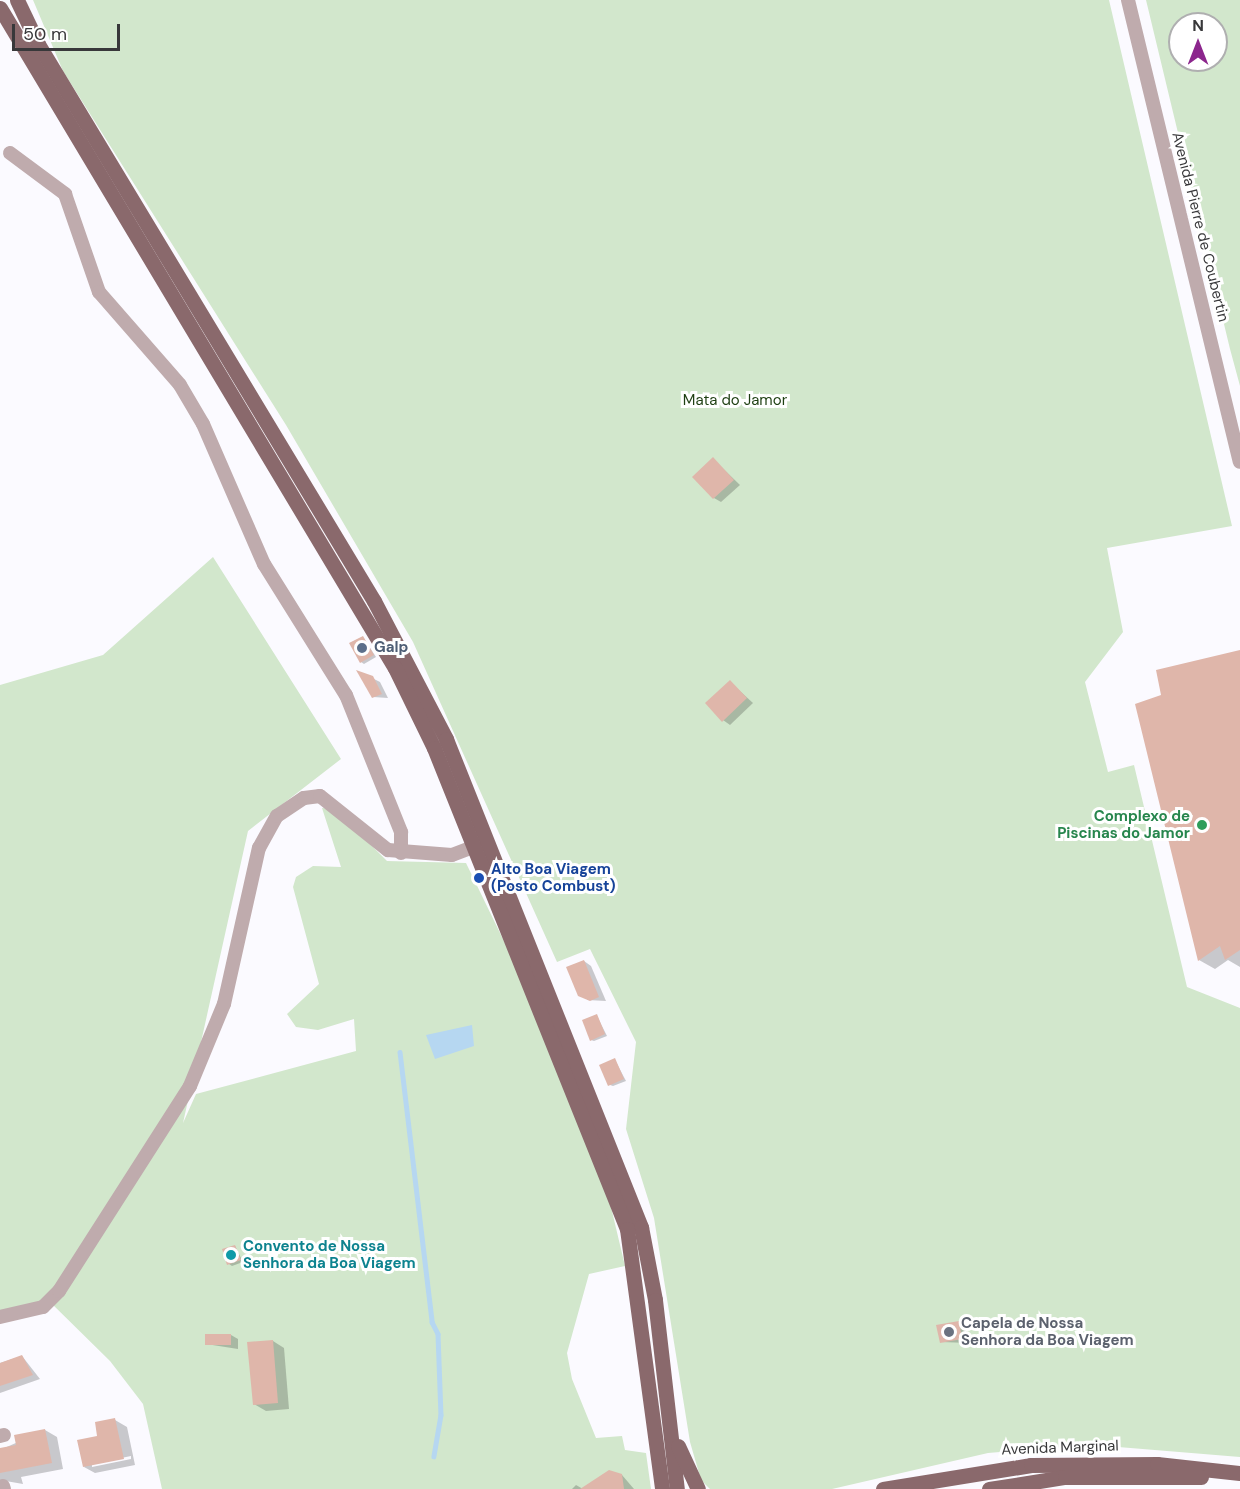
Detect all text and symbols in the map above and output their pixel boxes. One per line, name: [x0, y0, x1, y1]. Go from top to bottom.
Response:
scale bar: [15, 12, 123, 50]
north arrow: [1168, 12, 1228, 72]
text: N: [1192, 15, 1204, 36]
text: 50 m: [23, 22, 67, 46]
street label: Avenida Pierre de Coubertin: [1168, 130, 1232, 324]
park label: Mata do Jamor: [683, 392, 787, 410]
place label: Galp: [374, 639, 408, 657]
marker: Galp: [355, 641, 369, 655]
place label: Complexo de Piscinas do Jamor: [1057, 807, 1190, 842]
marker: Complexo de Piscinas do Jamor: [1195, 818, 1209, 832]
place label: Alto Boa Viagem (Posto Combust): [491, 860, 616, 895]
marker: Alto Boa Viagem (Posto Combust): [472, 871, 486, 885]
place label: Convento de Nossa Senhora da Boa Viagem: [243, 1237, 416, 1272]
marker: Convento de Nossa Senhora da Boa Viagem: [224, 1248, 238, 1262]
place label: Capela de Nossa Senhora da Boa Viagem: [961, 1314, 1134, 1349]
marker: Capela de Nossa Senhora da Boa Viagem: [942, 1325, 956, 1339]
street label: Avenida Marginal: [1001, 1437, 1119, 1459]

